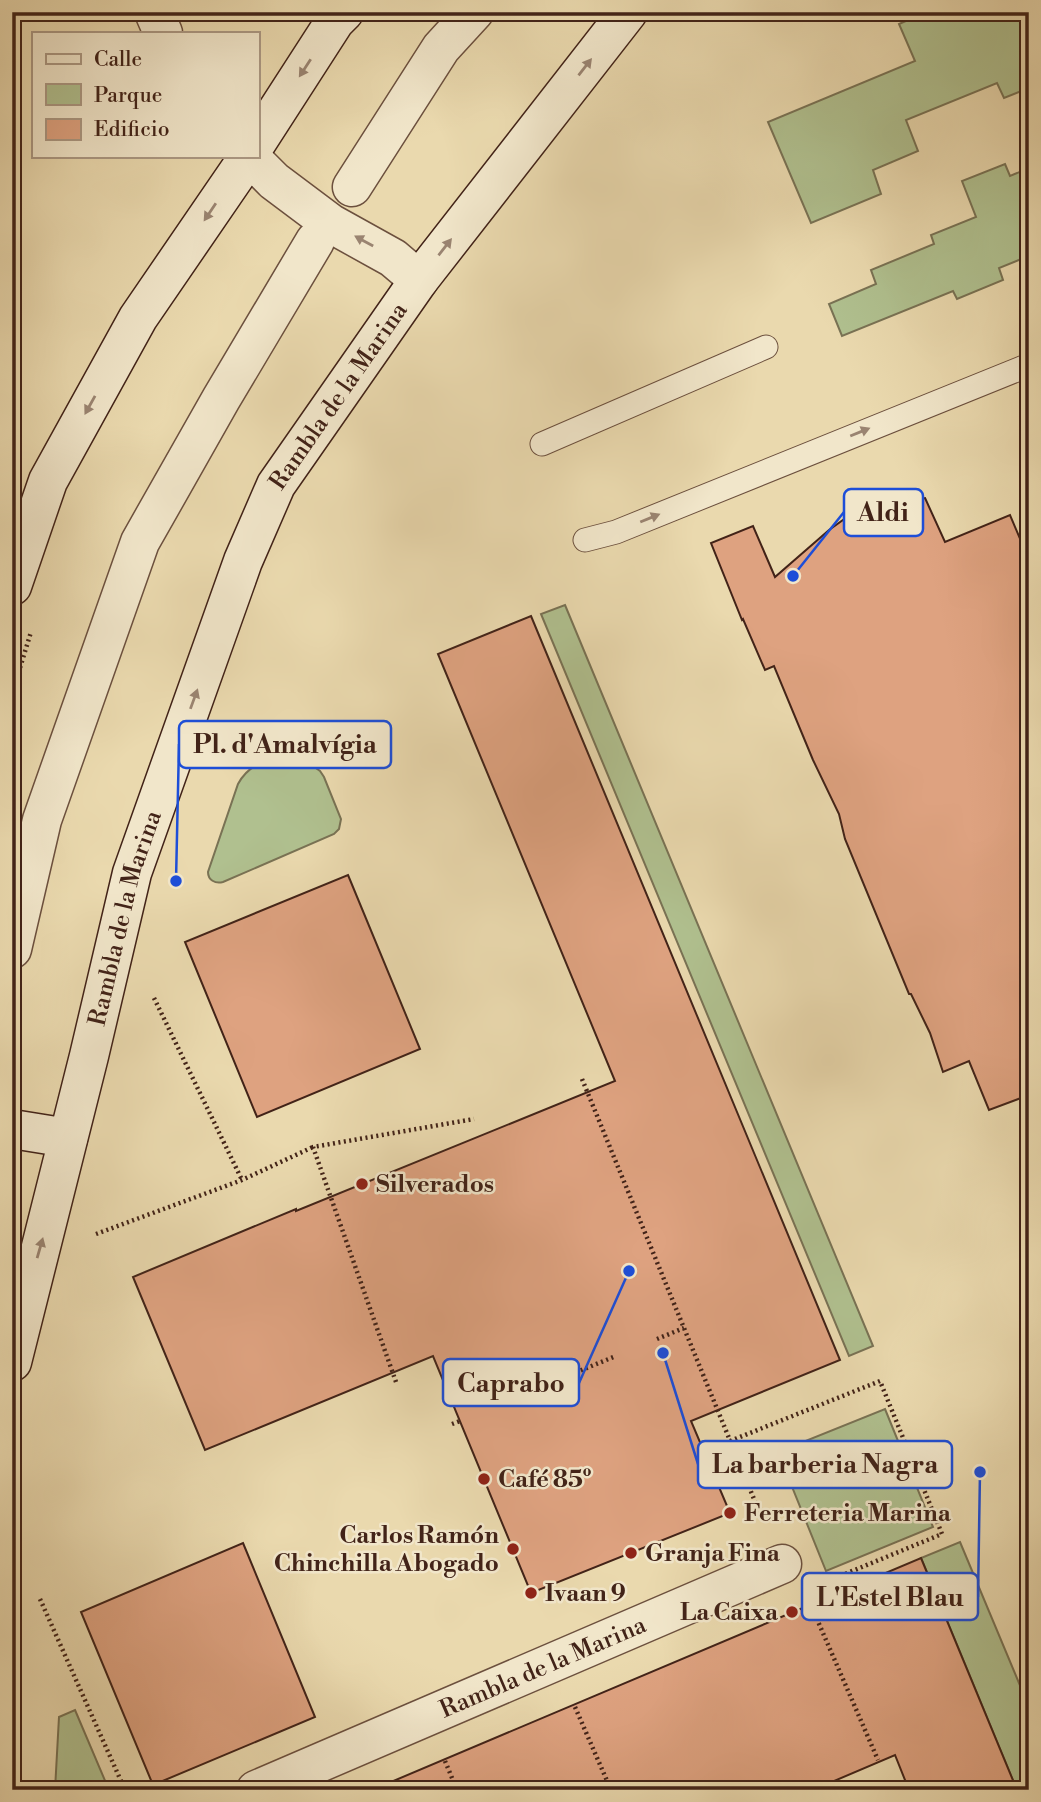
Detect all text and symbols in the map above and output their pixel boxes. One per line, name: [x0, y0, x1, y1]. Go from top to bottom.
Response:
legend: [32, 32, 259, 158]
text: Calle: [94, 47, 142, 73]
one-way arrow: [298, 58, 311, 78]
one-way arrow: [577, 59, 592, 77]
text: Parque: [94, 83, 162, 109]
text: Edificio: [94, 117, 170, 143]
one-way arrow: [204, 202, 217, 222]
one-way arrow: [354, 235, 373, 247]
one-way arrow: [437, 238, 452, 256]
street label: Rambla de la Marina: [263, 296, 415, 496]
one-way arrow: [84, 395, 96, 415]
one-way arrow: [850, 426, 871, 437]
callout: Aldi: [844, 489, 923, 536]
text: Aldi: [856, 497, 909, 529]
one-way arrow: [639, 513, 660, 524]
one-way arrow: [189, 689, 200, 710]
callout: Pl. d'Amalvígia: [179, 721, 391, 768]
text: Pl. d'Amalvígia: [193, 729, 378, 761]
street label: Rambla de la Marina: [83, 806, 169, 1029]
place label: Silverados: [376, 1170, 494, 1200]
marker: Silverados: [354, 1176, 370, 1192]
one-way arrow: [36, 1237, 46, 1258]
callout: Caprabo: [443, 1359, 579, 1406]
text: Caprabo: [457, 1368, 565, 1400]
callout: La barberia Nagra: [698, 1441, 952, 1488]
text: La barberia Nagra: [712, 1449, 939, 1481]
place label: Café 85º: [498, 1465, 591, 1495]
marker: Café 85º: [476, 1471, 492, 1487]
place label: Ferreteria Marina: [744, 1499, 952, 1529]
marker: Ferreteria Marina: [722, 1505, 738, 1521]
place label: Carlos Ramón Chinchilla Abogado: [274, 1521, 499, 1579]
place label: Granja Fina: [645, 1539, 781, 1569]
marker: Carlos Ramón Chinchilla Abogado: [505, 1541, 521, 1557]
marker: Granja Fina: [623, 1545, 639, 1561]
callout: L'Estel Blau: [802, 1573, 978, 1620]
place label: Ivaan 9: [545, 1579, 626, 1609]
text: L'Estel Blau: [816, 1582, 964, 1614]
marker: Ivaan 9: [523, 1585, 539, 1601]
place label: La Caixa: [680, 1598, 779, 1628]
marker: La Caixa: [784, 1604, 800, 1620]
street label: Rambla de la Marina: [435, 1610, 652, 1725]

